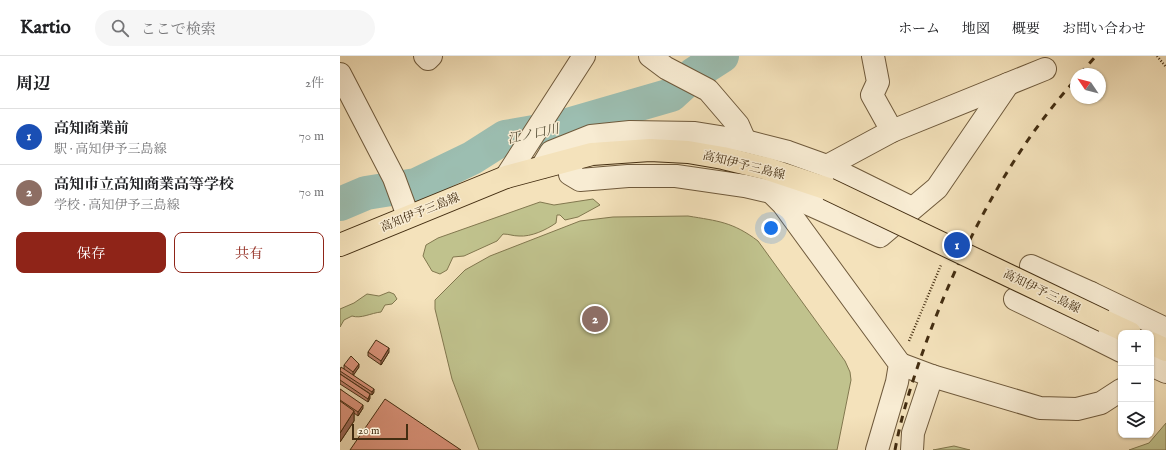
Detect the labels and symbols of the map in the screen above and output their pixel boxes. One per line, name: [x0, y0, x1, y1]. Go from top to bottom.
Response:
north arrow: [1070, 68, 1106, 104]
water label: 江ノ口川: [506, 120, 562, 148]
street label: 高知伊予三島線: [701, 148, 786, 183]
street label: 高知伊予三島線: [378, 190, 462, 235]
your location: [761, 218, 781, 238]
pin: 1: [944, 230, 970, 260]
street label: 高知伊予三島線: [1001, 266, 1083, 317]
pin: 2: [582, 304, 608, 334]
scale bar: [352, 422, 408, 441]

